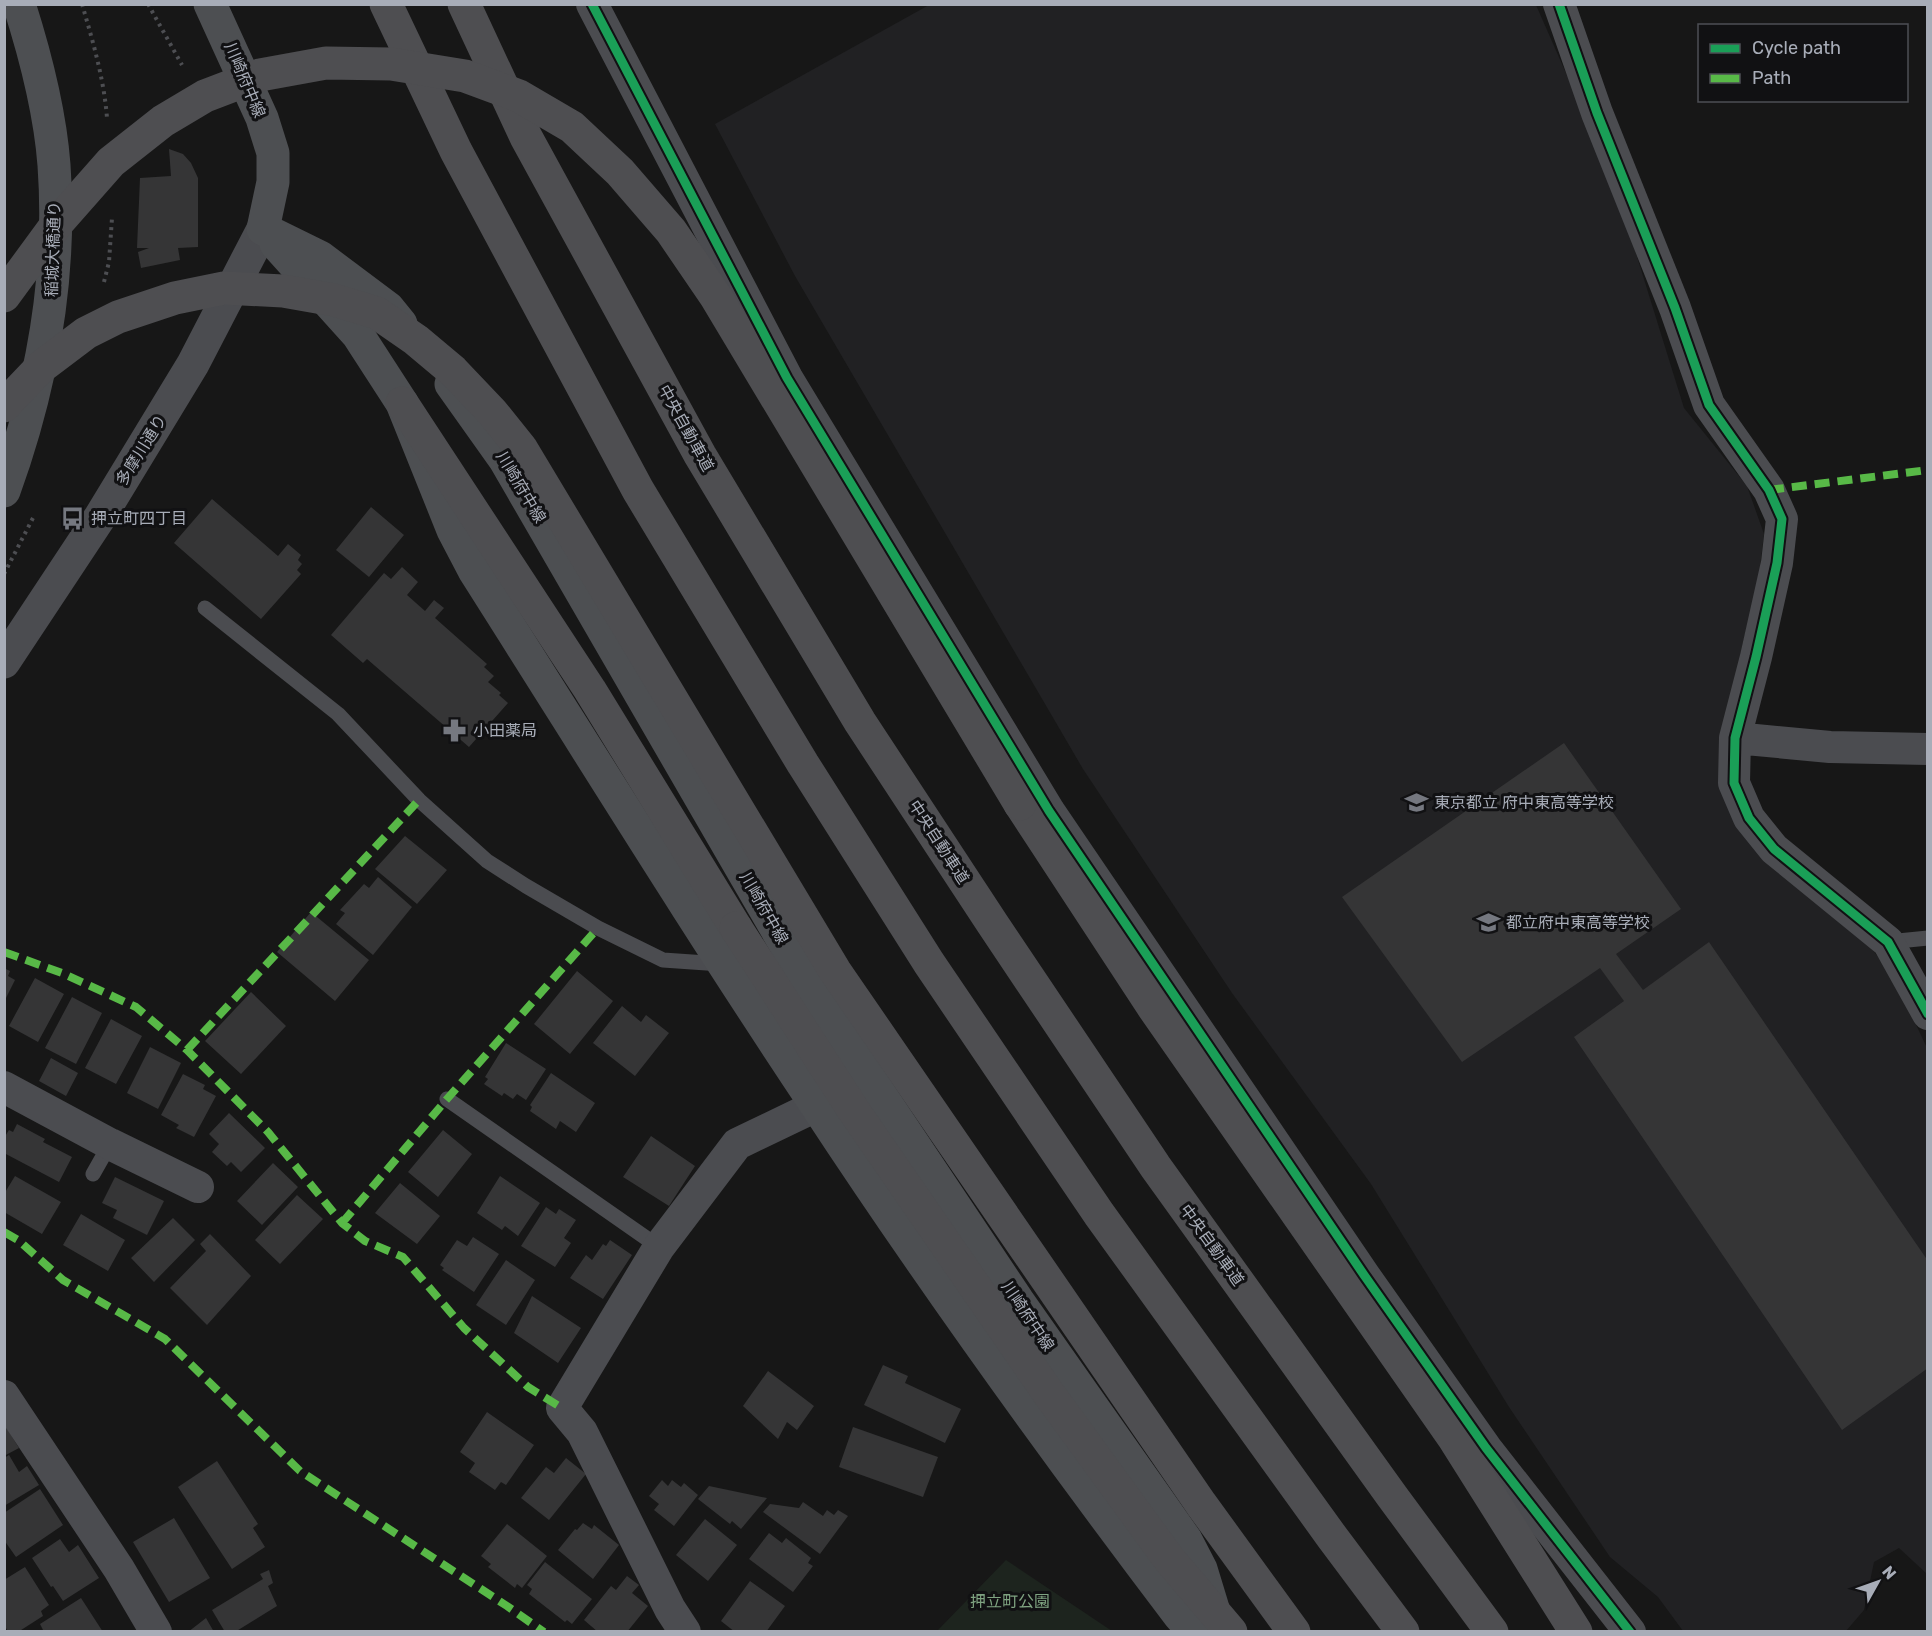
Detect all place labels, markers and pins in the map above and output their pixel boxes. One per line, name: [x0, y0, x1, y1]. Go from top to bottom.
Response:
bus stop icon: 押立町四丁目: [60, 505, 86, 531]
place label: 押立町四丁目: [91, 509, 187, 528]
pharmacy icon: 小田薬局: [442, 717, 468, 743]
place label: 小田薬局: [473, 721, 537, 740]
school or university icon: 東京都立 府中東高等学校: [1403, 789, 1429, 815]
place label: 東京都立 府中東高等学校: [1434, 793, 1614, 812]
school or university icon: 都立府中東高等学校: [1475, 909, 1501, 935]
place label: 都立府中東高等学校: [1506, 913, 1650, 932]

